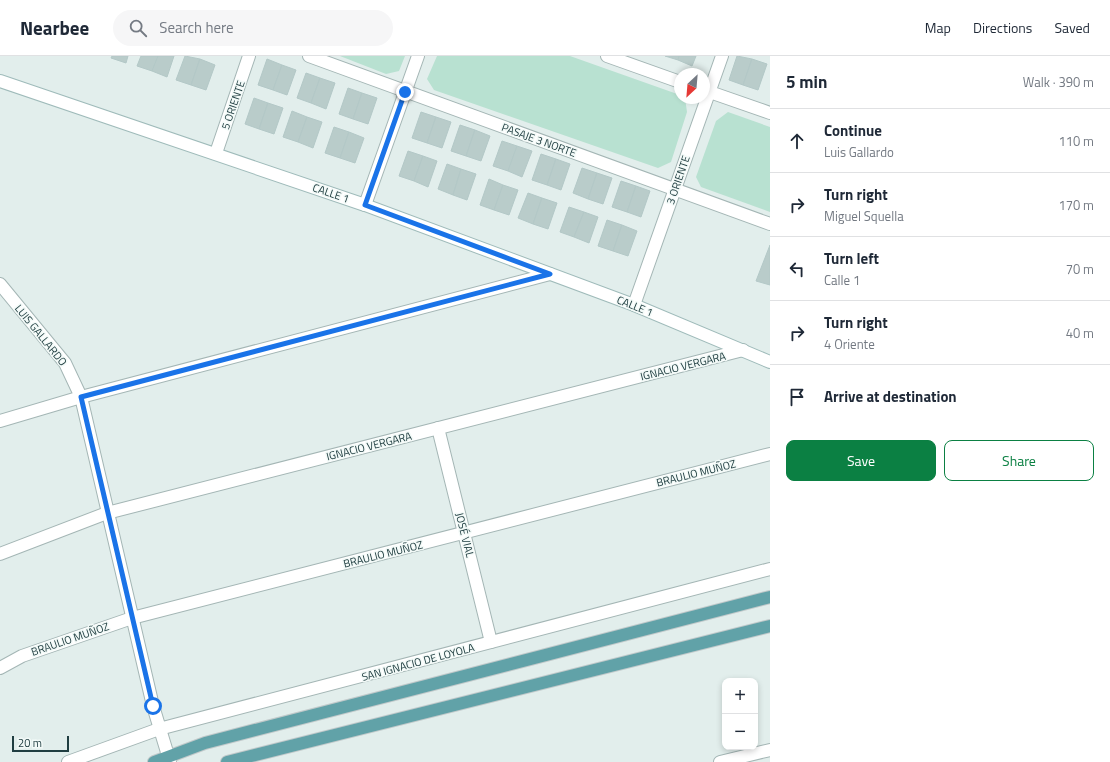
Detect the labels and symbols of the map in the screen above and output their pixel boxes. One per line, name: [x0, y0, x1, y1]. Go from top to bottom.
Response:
north arrow: [674, 68, 710, 104]
street label: 5 ORIENTE: [217, 78, 249, 132]
route end: [396, 83, 414, 101]
street label: PASAJE 3 NORTE: [499, 119, 579, 161]
street label: 3 ORIENTE: [662, 153, 694, 207]
street label: CALLE 1: [311, 179, 351, 207]
street label: CALLE 1: [615, 292, 655, 320]
street label: LUIS GALLARDO: [11, 301, 71, 369]
street label: IGNACIO VERGARA: [639, 348, 728, 384]
street label: IGNACIO VERGARA: [325, 428, 414, 464]
street label: BRAULIO MUÑOZ: [654, 455, 738, 491]
street label: JOSÉ VIAL: [452, 511, 478, 560]
street label: BRAULIO MUÑOZ: [341, 536, 425, 572]
street label: BRAULIO MUÑOZ: [29, 618, 111, 660]
street label: SAN IGNACIO DE LOYOLA: [360, 639, 477, 685]
route start: [144, 697, 162, 715]
scale bar: [12, 734, 69, 753]

